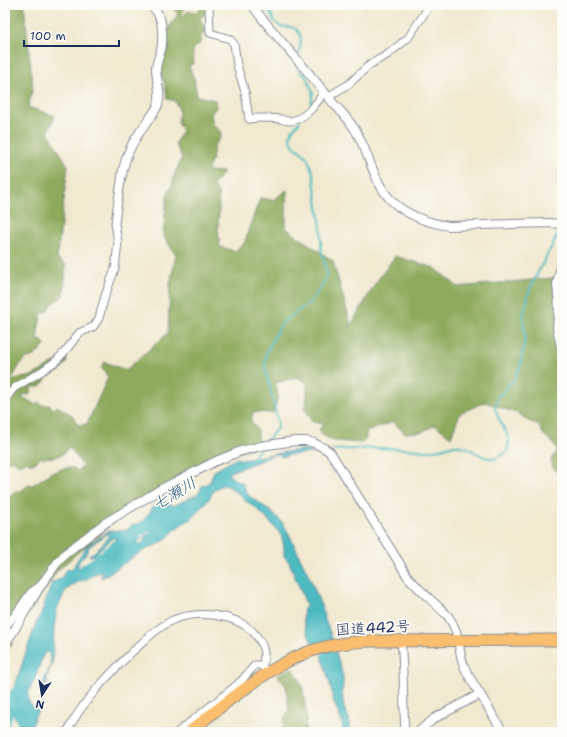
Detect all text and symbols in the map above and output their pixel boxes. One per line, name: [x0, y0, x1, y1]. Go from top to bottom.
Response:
scale bar: [24, 22, 119, 48]
text: 100 m: [30, 28, 66, 44]
water label: 七瀬川: [148, 472, 200, 515]
street label: 国道442号: [335, 616, 411, 640]
north arrow: [22, 675, 62, 715]
text: N: [34, 696, 46, 713]

